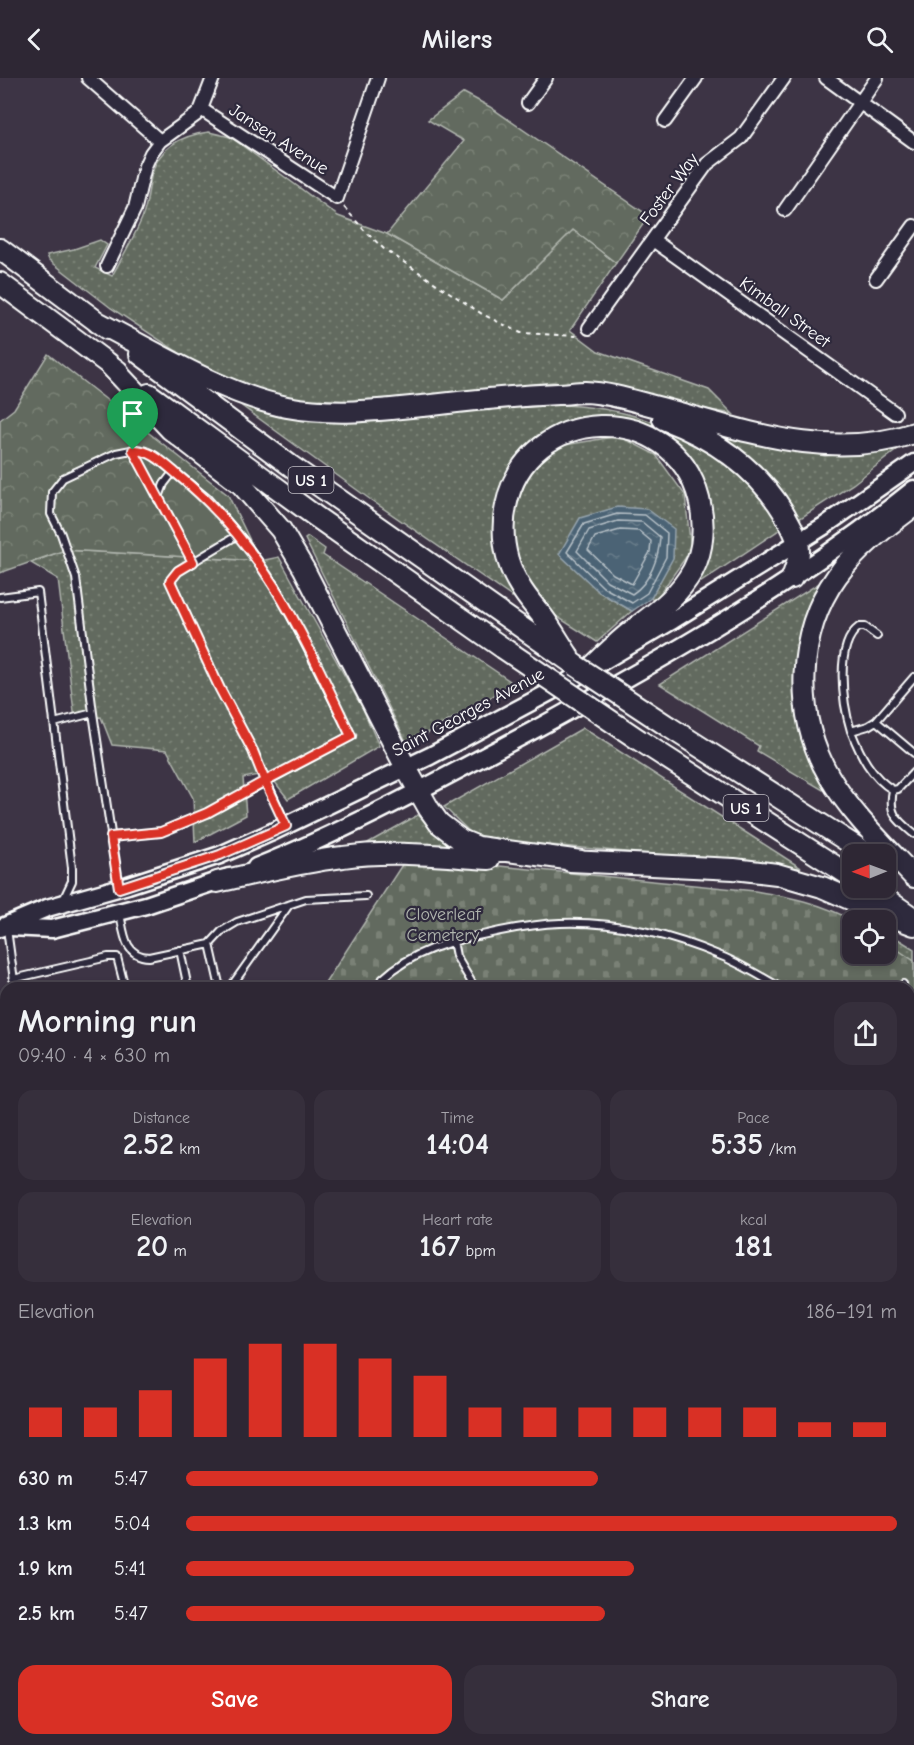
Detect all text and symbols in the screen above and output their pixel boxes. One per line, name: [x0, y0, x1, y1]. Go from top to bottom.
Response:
icon: back: [18, 23, 51, 56]
icon: search: [863, 23, 896, 56]
text: Milers: [422, 24, 492, 55]
street label: Jansen Avenue: [225, 99, 333, 179]
street label: Foster Way: [636, 148, 704, 229]
street label: Kimball Street: [735, 272, 835, 353]
pin: [107, 388, 158, 450]
icon: arrive: [116, 397, 149, 430]
road number: US 1: [288, 467, 334, 493]
street label: Saint Georges Avenue: [389, 663, 548, 761]
road number: US 1: [724, 795, 768, 821]
north arrow: [842, 844, 896, 898]
map controls: [842, 844, 896, 964]
park label: Cloverleaf Cemetery: [406, 904, 481, 946]
button: locate: [842, 910, 896, 964]
text: Morning run: [18, 1002, 197, 1040]
button: share: [834, 1002, 897, 1065]
text: 09:40 · 4 × 630 m: [18, 1044, 170, 1067]
text: Distance: [133, 1109, 190, 1127]
text: Time: [441, 1109, 474, 1127]
text: Pace: [737, 1109, 770, 1127]
text: 2.52: [123, 1127, 174, 1162]
text: 14:04: [426, 1127, 489, 1162]
text: 5:35: [710, 1127, 763, 1162]
text: km: [174, 1140, 200, 1158]
text: /km: [763, 1140, 797, 1158]
text: Elevation: [131, 1211, 192, 1229]
text: Heart rate: [422, 1211, 493, 1229]
text: kcal: [740, 1211, 767, 1229]
text: 20: [136, 1229, 168, 1264]
text: 167: [419, 1229, 460, 1264]
text: 181: [734, 1229, 773, 1264]
text: m: [168, 1242, 187, 1260]
text: bpm: [460, 1242, 496, 1260]
text: Elevation: [18, 1300, 95, 1323]
text: 186–191 m: [806, 1300, 897, 1323]
text: 630 m: [18, 1467, 73, 1490]
text: 5:47: [114, 1467, 148, 1490]
text: 1.3 km: [18, 1512, 72, 1535]
text: 5:04: [114, 1512, 150, 1535]
text: 1.9 km: [18, 1557, 73, 1580]
text: 5:41: [114, 1557, 146, 1580]
text: 2.5 km: [18, 1602, 75, 1625]
text: 5:47: [114, 1602, 148, 1625]
button: Save: [18, 1665, 452, 1734]
button: Share: [464, 1665, 897, 1734]

